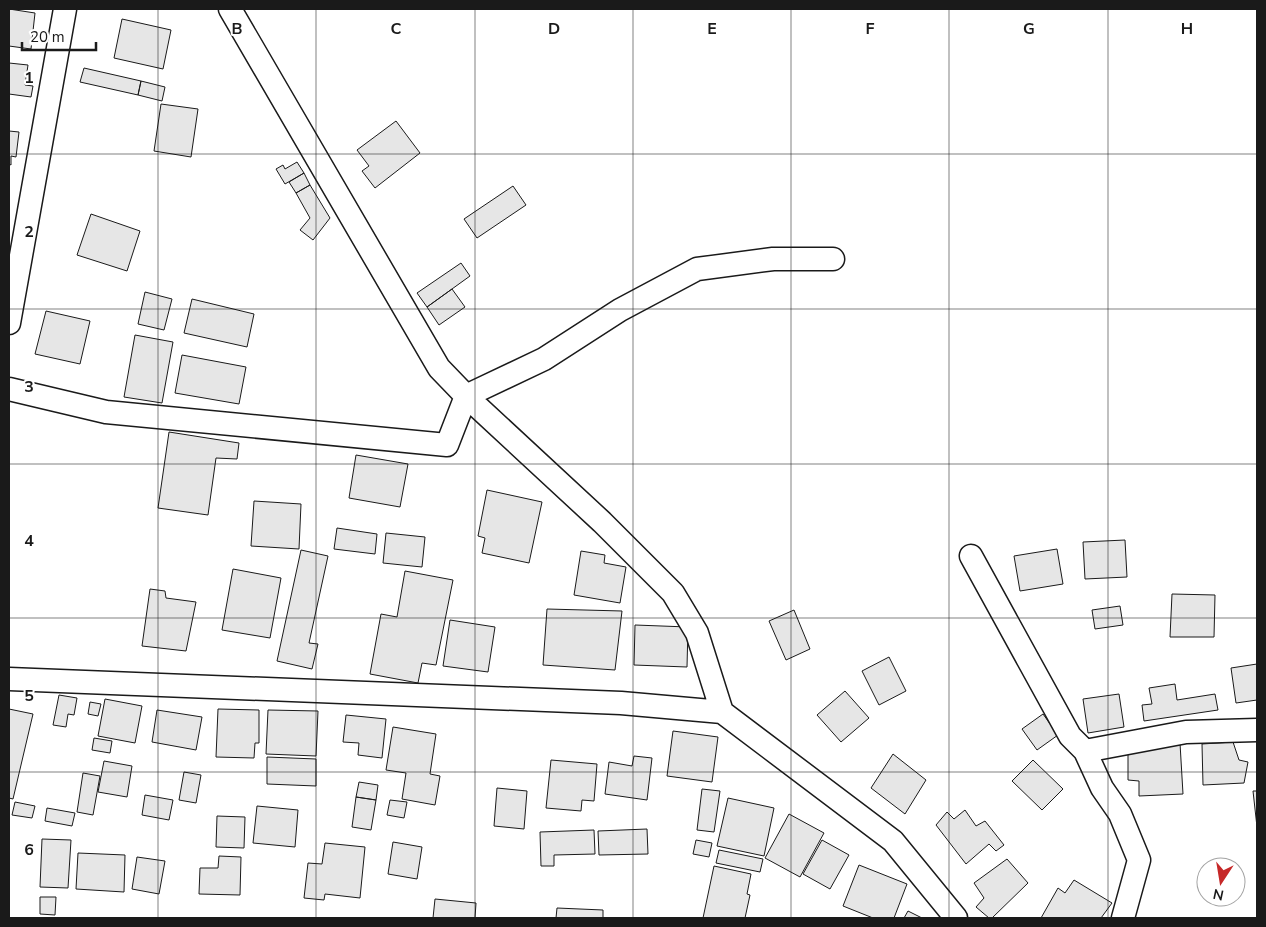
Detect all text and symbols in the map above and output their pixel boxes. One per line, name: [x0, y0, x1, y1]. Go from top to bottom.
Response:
text: B: [231, 18, 243, 40]
text: C: [391, 18, 402, 40]
text: D: [548, 18, 560, 40]
text: E: [707, 18, 717, 40]
text: F: [866, 18, 875, 40]
text: G: [1023, 18, 1035, 40]
text: H: [1181, 18, 1193, 40]
scale bar: [22, 20, 96, 52]
text: 20 m: [30, 27, 65, 47]
text: 1: [24, 67, 34, 89]
text: 2: [24, 221, 34, 243]
text: 3: [24, 376, 34, 398]
text: 4: [24, 530, 34, 552]
text: 5: [24, 685, 34, 707]
text: 6: [24, 839, 34, 861]
north arrow: [1196, 857, 1246, 907]
text: N: [1211, 884, 1226, 905]

